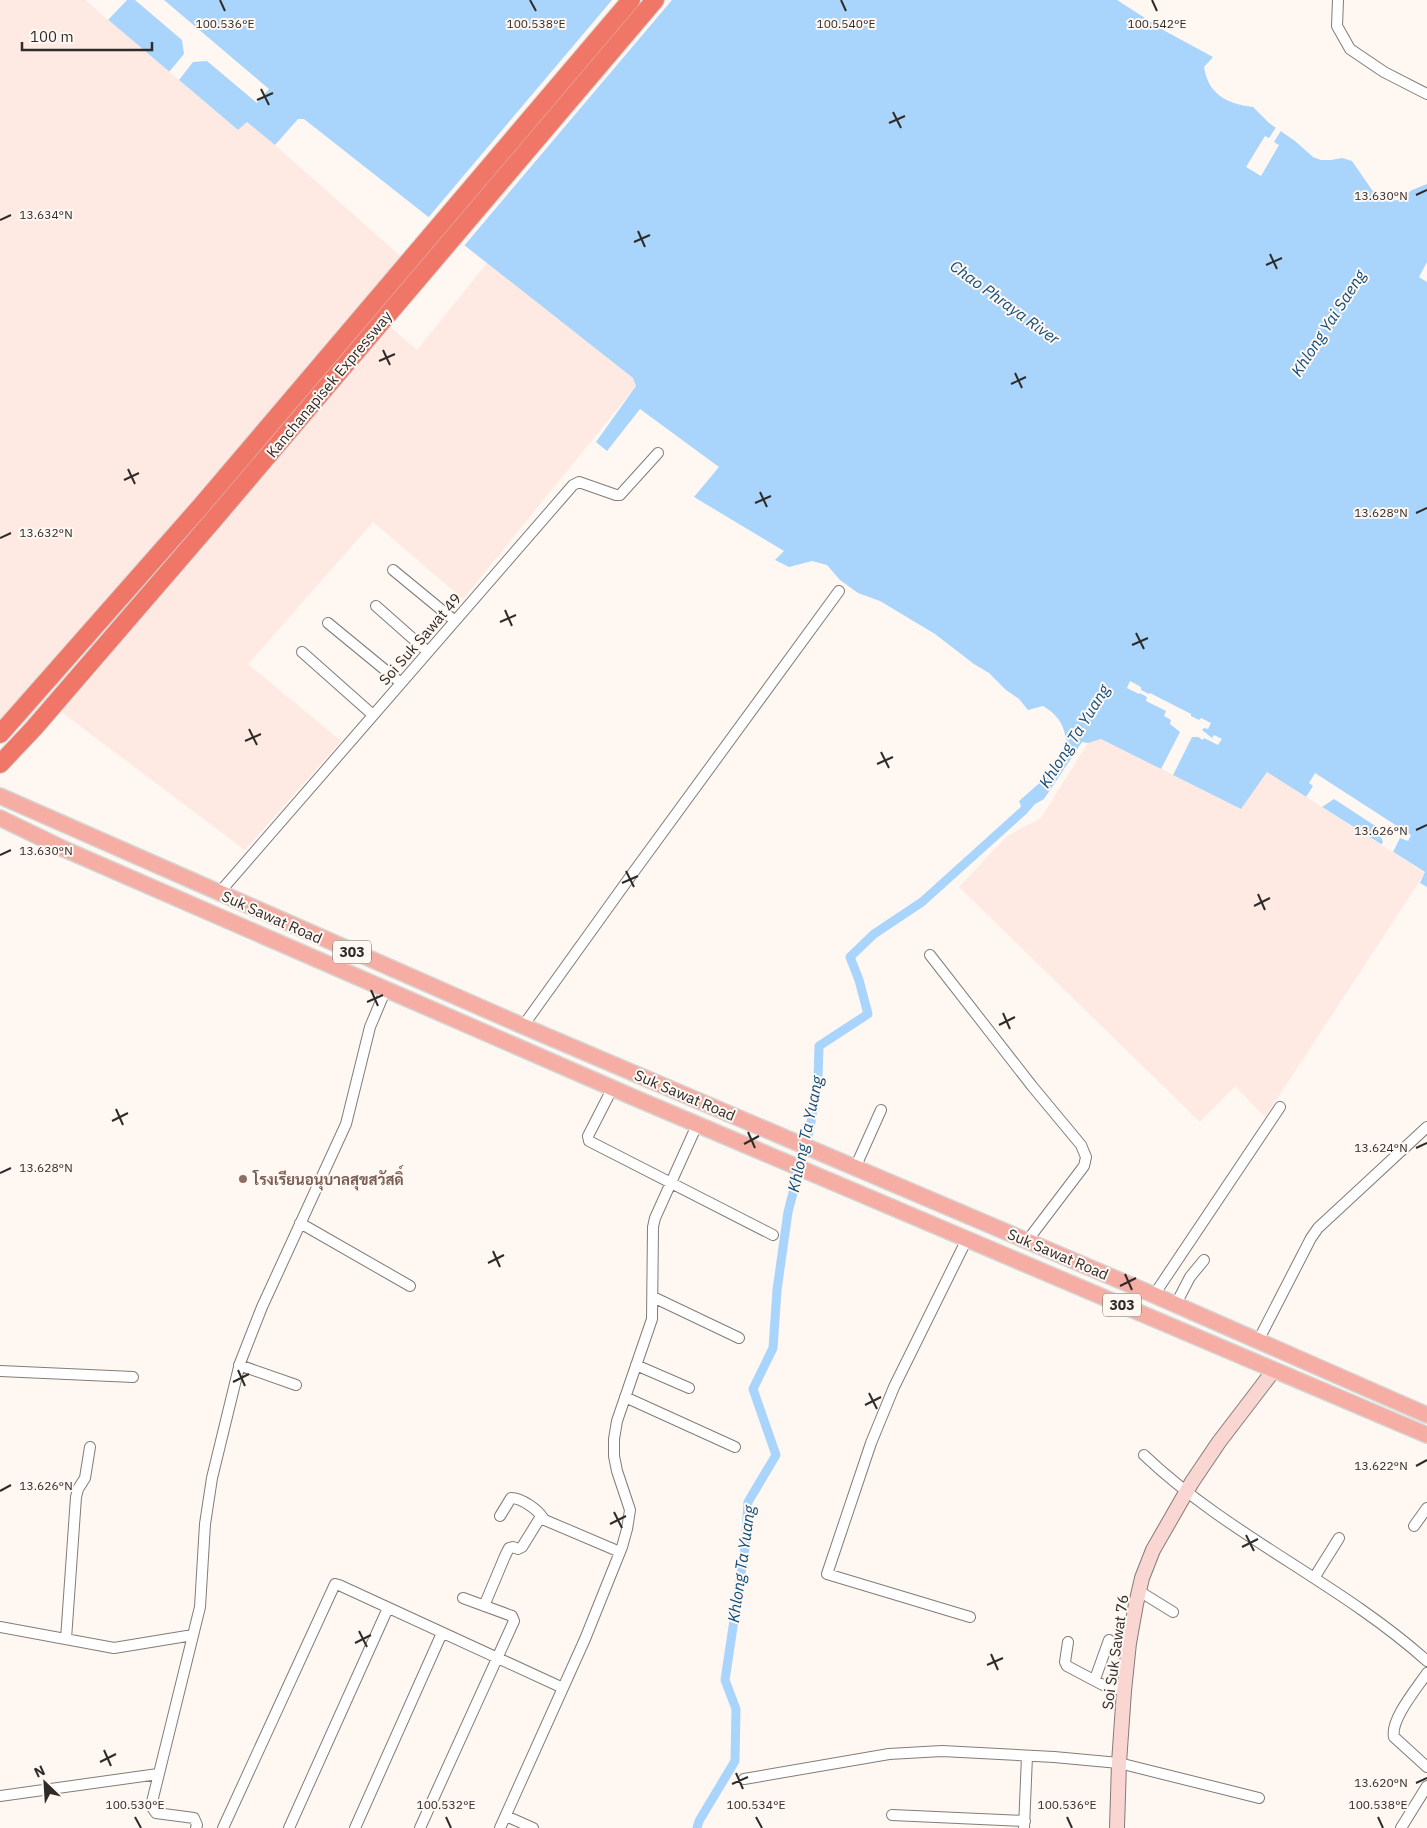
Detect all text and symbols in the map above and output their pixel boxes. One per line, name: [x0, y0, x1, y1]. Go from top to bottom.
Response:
text: 100.536°E: [195, 16, 255, 31]
text: 100.538°E: [506, 16, 566, 31]
text: 100.540°E: [816, 16, 876, 31]
text: 100.542°E: [1127, 16, 1187, 31]
scale bar: [22, 20, 152, 52]
text: 100 m: [30, 27, 74, 46]
text: 13.630°N: [1354, 188, 1408, 203]
text: 13.634°N: [19, 207, 73, 222]
water label: Chao Phraya River: [946, 256, 1065, 349]
water label: Khlong Yai Saeng: [1286, 265, 1370, 380]
street label: Kanchanapisek Expressway: [262, 306, 396, 461]
text: 13.628°N: [1354, 505, 1408, 520]
text: 13.632°N: [19, 525, 73, 540]
street label: Soi Suk Sawat 49: [375, 589, 465, 689]
water label: Khlong Ta Yuang: [1034, 680, 1114, 791]
text: 13.626°N: [1354, 823, 1408, 838]
text: 13.630°N: [19, 843, 73, 858]
street label: Suk Sawat Road: [219, 886, 325, 948]
road number: 303: [333, 940, 371, 964]
street label: Suk Sawat Road: [632, 1065, 738, 1125]
water label: Khlong Ta Yuang: [783, 1073, 827, 1194]
text: 13.624°N: [1354, 1140, 1408, 1155]
text: 13.628°N: [19, 1160, 73, 1175]
place label: โรงเรียนอนุบาลสุขสวัสดิ์: [252, 1164, 404, 1191]
marker: โรงเรียนอนุบาลสุขสวัสดิ์: [237, 1173, 249, 1185]
street label: Suk Sawat Road: [1005, 1224, 1111, 1284]
road number: 303: [1103, 1294, 1141, 1316]
text: 13.622°N: [1354, 1458, 1408, 1473]
text: 13.626°N: [19, 1478, 73, 1493]
water label: Khlong Ta Yuang: [723, 1503, 759, 1624]
street label: Soi Suk Sawat 76: [1098, 1593, 1132, 1711]
north arrow: [20, 1758, 70, 1808]
text: N: [31, 1761, 48, 1782]
text: 13.620°N: [1354, 1775, 1408, 1790]
text: 100.530°E: [105, 1797, 165, 1812]
text: 100.532°E: [416, 1797, 476, 1812]
text: 100.534°E: [726, 1797, 786, 1812]
text: 100.536°E: [1037, 1797, 1097, 1812]
text: 100.538°E: [1348, 1797, 1408, 1812]

